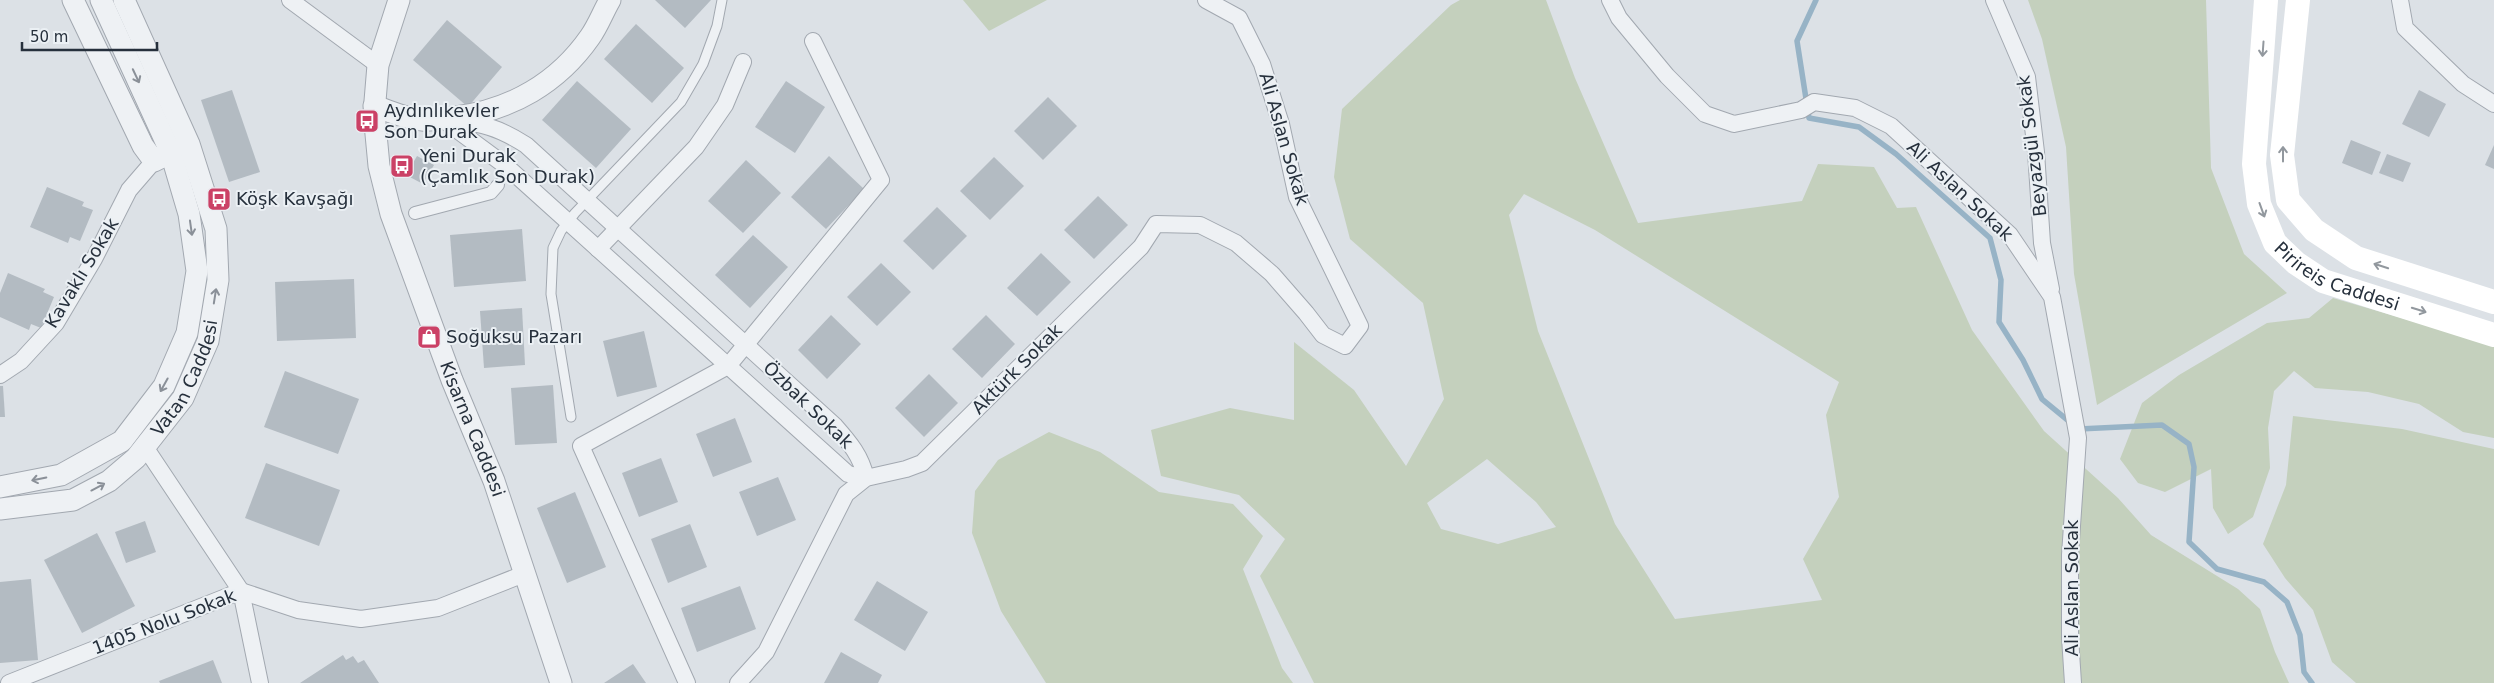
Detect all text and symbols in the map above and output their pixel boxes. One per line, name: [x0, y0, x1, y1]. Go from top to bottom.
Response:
scale bar: [22, 20, 158, 52]
text: 50 m: [30, 28, 68, 46]
one-way arrow: [2258, 40, 2267, 56]
one-way arrow: [132, 68, 142, 83]
street label: Ali Aslan Sokak: [1256, 70, 1314, 208]
street label: Beyazgül Sokak: [2012, 74, 2051, 218]
place label: Aydınlıkevler Son Durak: [384, 100, 499, 142]
bus stop icon: Aydınlıkevler Son Durak: [354, 108, 380, 134]
street label: Ali Aslan Sokak: [1903, 136, 2018, 245]
place label: Yeni Durak (Çamlık Son Durak): [419, 145, 595, 187]
one-way arrow: [2278, 146, 2288, 162]
bus stop icon: Yeni Durak (Çamlık Son Durak): [389, 153, 415, 179]
bus stop icon: Köşk Kavşağı: [206, 186, 232, 212]
place label: Köşk Kavşağı: [236, 188, 353, 209]
one-way arrow: [2258, 202, 2267, 217]
street label: Kavaklı Sokak: [41, 214, 123, 331]
one-way arrow: [186, 220, 196, 236]
street label: Pirireis Caddesi: [2270, 237, 2402, 315]
one-way arrow: [2373, 260, 2389, 270]
one-way arrow: [211, 288, 221, 304]
one-way arrow: [2411, 306, 2427, 316]
street label: Vatan Caddesi: [146, 318, 221, 440]
street label: Aktürk Sokak: [967, 319, 1066, 418]
shop icon: Soğuksu Pazarı: [416, 324, 442, 350]
place label: Soğuksu Pazarı: [446, 326, 582, 347]
street label: Özbak Sokak: [759, 357, 858, 453]
street label: Kisarna Caddesi: [436, 358, 509, 499]
one-way arrow: [159, 377, 169, 392]
one-way arrow: [32, 475, 48, 485]
one-way arrow: [90, 482, 105, 492]
street label: Ali Aslan Sokak: [2061, 519, 2082, 656]
street label: 1405 Nolu Sokak: [89, 584, 239, 659]

